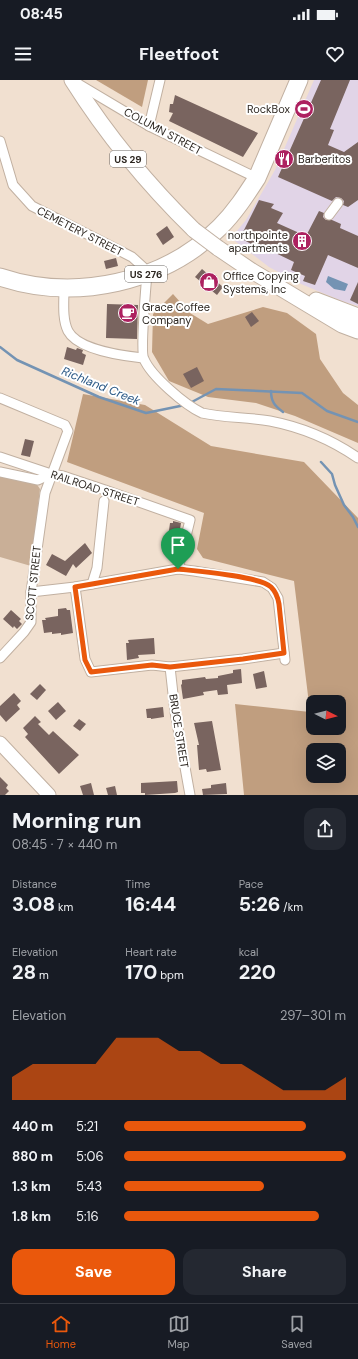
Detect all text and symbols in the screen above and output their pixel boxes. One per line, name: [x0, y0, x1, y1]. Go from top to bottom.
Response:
text: 08:45: [20, 4, 63, 24]
text: Fleetfoot: [139, 42, 219, 66]
icon: menu: [12, 43, 34, 65]
icon: heart: [324, 43, 346, 65]
sports icon: RockBox: [293, 98, 315, 120]
place label: RockBox: [247, 102, 291, 116]
street label: COLUMN STREET: [122, 105, 204, 157]
restaurant icon: Barberitos: [273, 148, 295, 170]
road number: US 29: [110, 151, 146, 167]
place label: Barberitos: [298, 152, 351, 166]
street label: CEMETERY STREET: [35, 203, 125, 259]
place label: northpointe apartments: [228, 228, 288, 255]
building icon: northpointe apartments: [291, 230, 313, 252]
road number: US 276: [125, 266, 167, 282]
place label: Office Copying Systems, Inc: [223, 269, 299, 296]
shop icon: Office Copying Systems, Inc: [198, 271, 220, 293]
place label: Grace Coffee Company: [142, 300, 210, 327]
cafe icon: Grace Coffee Company: [117, 302, 139, 324]
water label: Richland Creek: [59, 363, 144, 409]
street label: RAILROAD STREET: [49, 467, 141, 509]
pin: [161, 528, 195, 569]
icon: arrive: [167, 534, 189, 556]
street label: SCOTT STREET: [22, 545, 44, 621]
street label: BRUCE STREET: [166, 693, 192, 769]
north arrow: [306, 695, 346, 735]
map controls: [306, 695, 346, 783]
button: layers: [306, 743, 346, 783]
text: Morning run: [12, 806, 142, 835]
button: share: [304, 808, 346, 850]
text: 08:45 · 7 × 440 m: [12, 836, 117, 853]
text: Distance: [12, 877, 57, 891]
text: Time: [125, 877, 150, 891]
text: Pace: [239, 877, 263, 891]
text: 3.08: [12, 891, 55, 917]
text: 16:44: [125, 891, 176, 917]
text: 5:26: [239, 891, 280, 917]
text: km: [55, 900, 73, 914]
text: /km: [280, 900, 303, 914]
text: Elevation: [12, 945, 58, 959]
text: Heart rate: [125, 945, 177, 959]
text: kcal: [239, 945, 259, 959]
text: 28: [12, 959, 36, 985]
text: 170: [125, 959, 157, 985]
text: 220: [239, 959, 276, 985]
text: m: [36, 968, 49, 982]
text: bpm: [157, 968, 184, 982]
text: Elevation: [12, 1007, 66, 1024]
text: 297–301 m: [280, 1007, 346, 1024]
text: 440 m: [12, 1118, 53, 1135]
text: 5:21: [76, 1118, 98, 1135]
text: 880 m: [12, 1148, 53, 1165]
text: 5:06: [76, 1148, 104, 1165]
text: 1.3 km: [12, 1178, 51, 1195]
text: 5:43: [76, 1178, 102, 1195]
text: 1.8 km: [12, 1208, 51, 1225]
text: 5:16: [76, 1208, 99, 1225]
button: Save: [12, 1249, 175, 1295]
button: Share: [183, 1249, 346, 1295]
tab: Home: [46, 1313, 76, 1351]
tab: Map: [168, 1313, 190, 1351]
tab: Saved: [281, 1313, 312, 1351]

